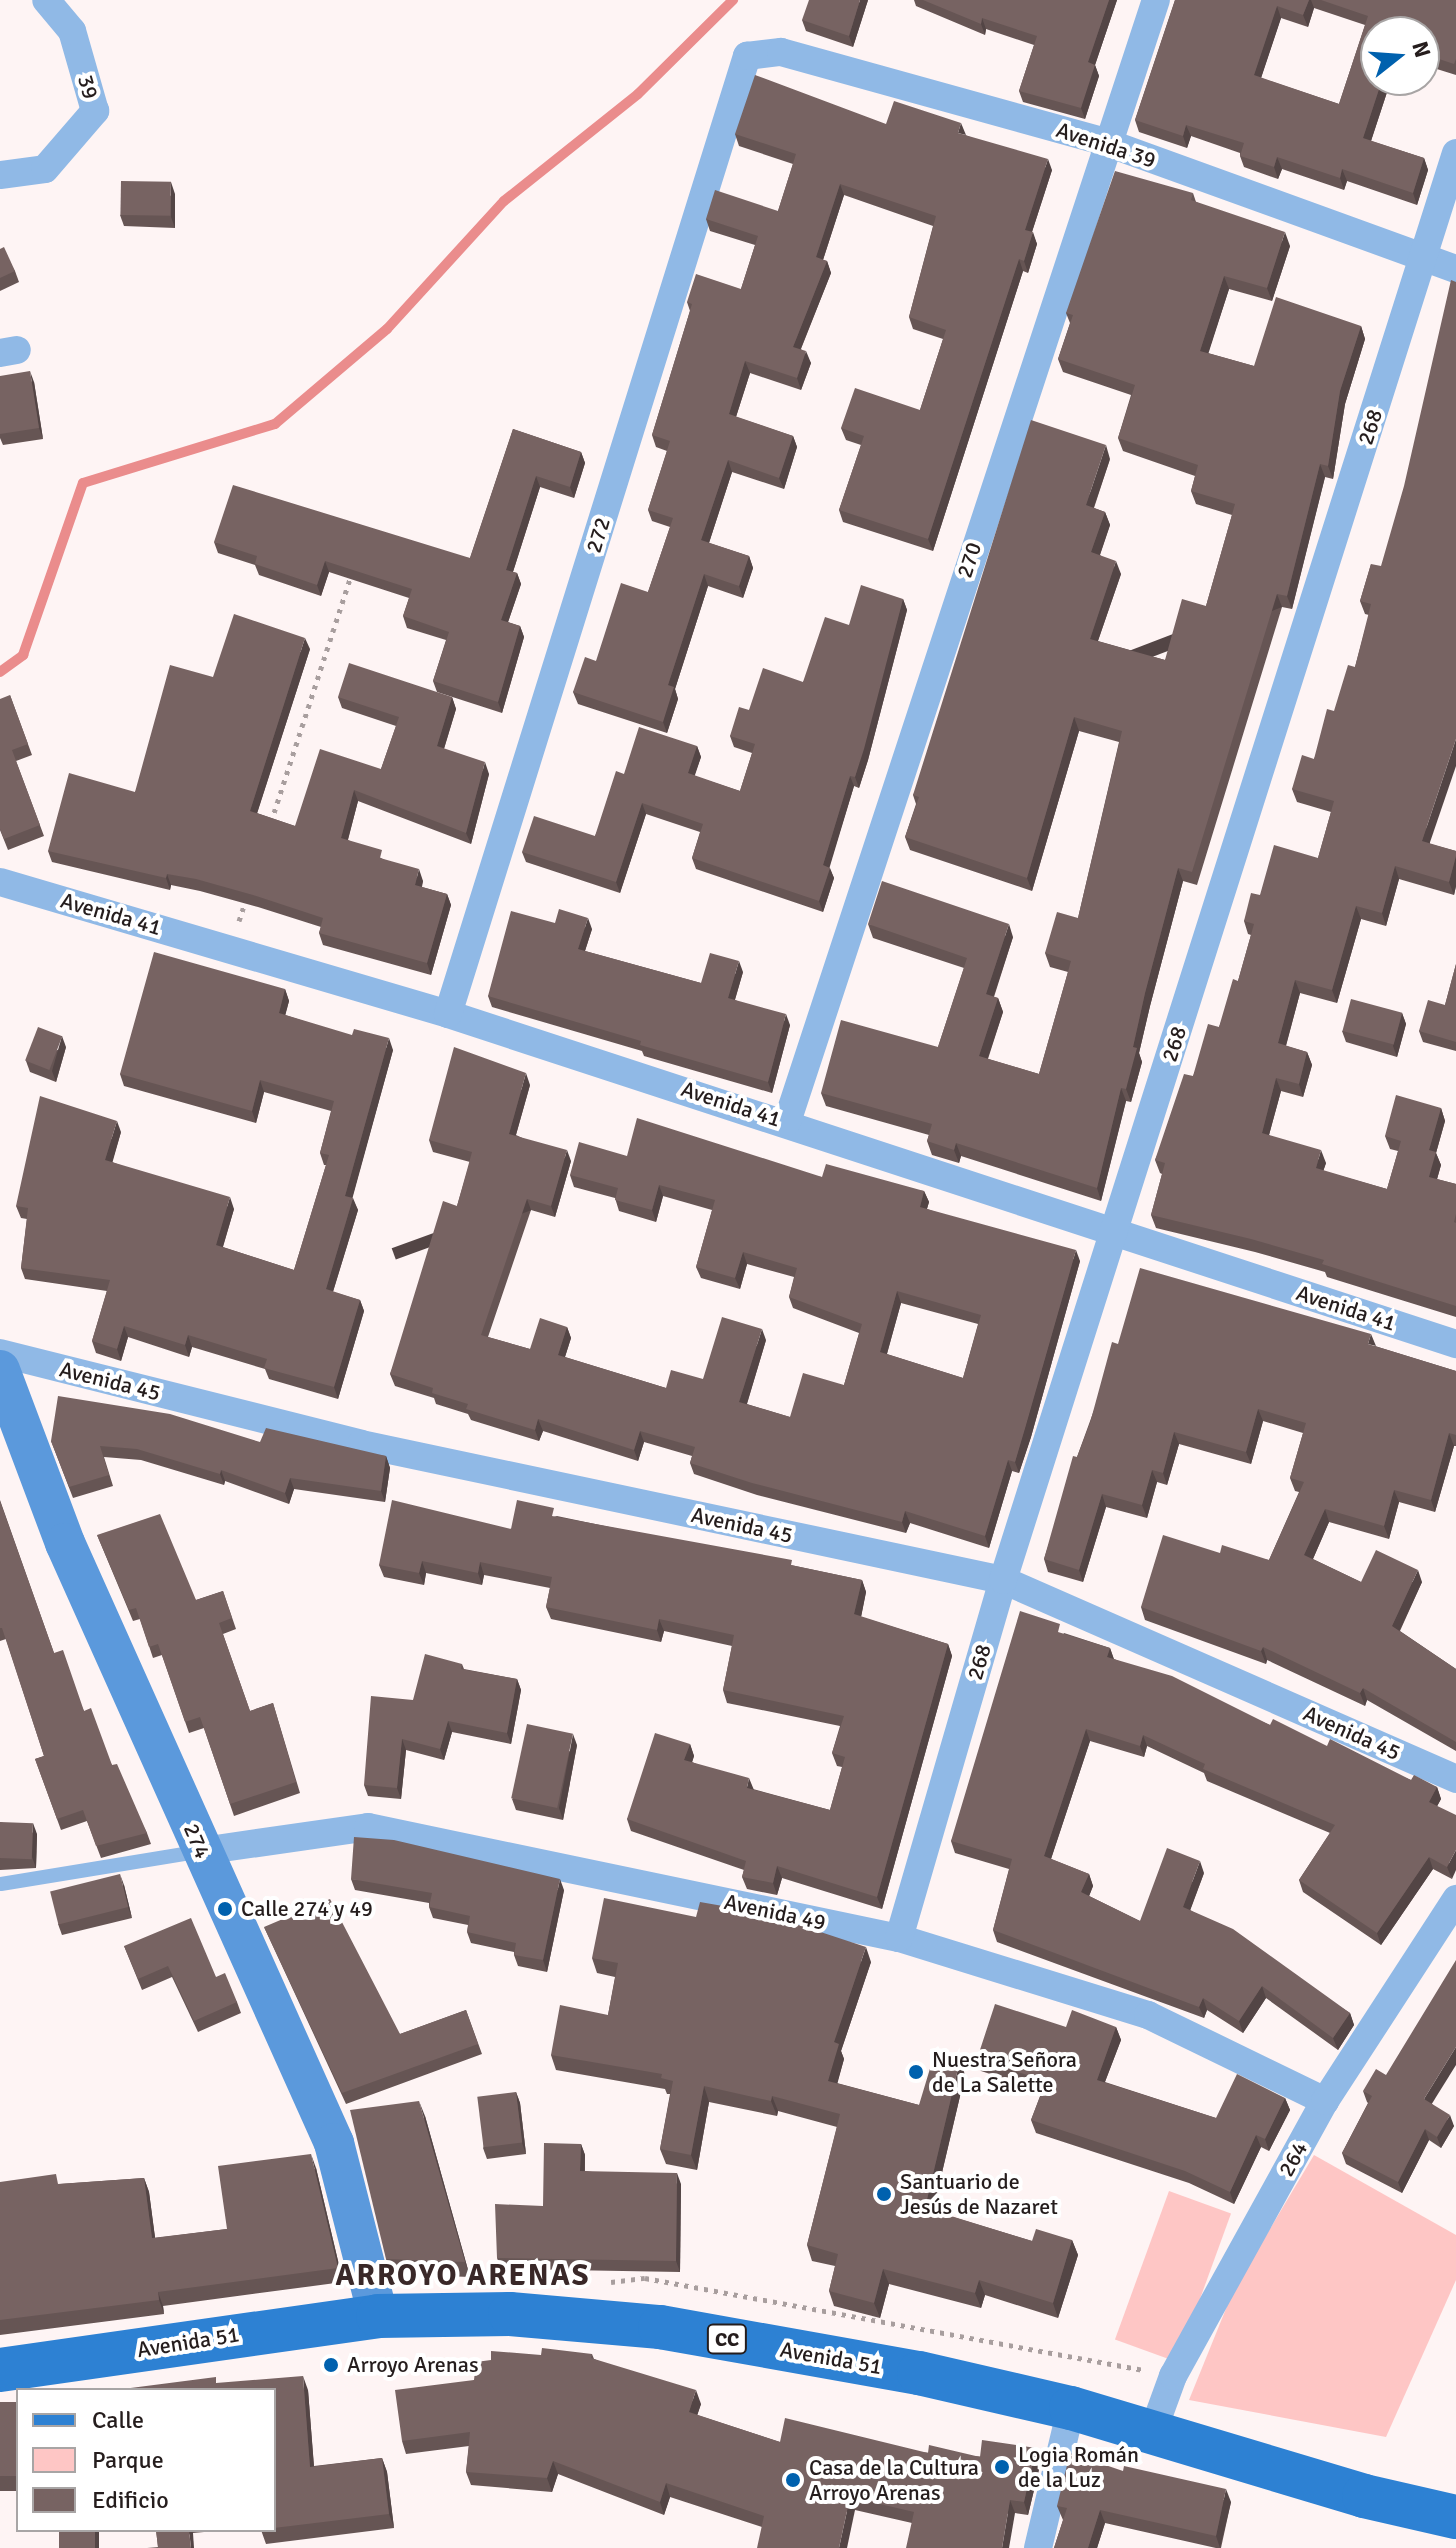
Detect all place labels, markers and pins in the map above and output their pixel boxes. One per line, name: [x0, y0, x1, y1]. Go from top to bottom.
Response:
place label: Calle 274 y 49: [241, 1896, 373, 1922]
marker: Calle 274 y 49: [216, 1900, 234, 1918]
place label: Nuestra Señora de La Salette: [932, 2046, 1077, 2098]
marker: Nuestra Señora de La Salette: [907, 2063, 925, 2081]
place label: Santuario de Jesús de Nazaret: [900, 2168, 1058, 2220]
marker: Santuario de Jesús de Nazaret: [875, 2185, 893, 2203]
place label: Arroyo Arenas: [347, 2352, 479, 2378]
marker: Arroyo Arenas: [322, 2356, 340, 2374]
place label: Logia Román de la Luz: [1018, 2441, 1139, 2492]
place label: Casa de la Cultura Arroyo Arenas: [809, 2454, 979, 2506]
marker: Logia Román de la Luz: [993, 2458, 1011, 2476]
marker: Casa de la Cultura Arroyo Arenas: [784, 2471, 802, 2489]

